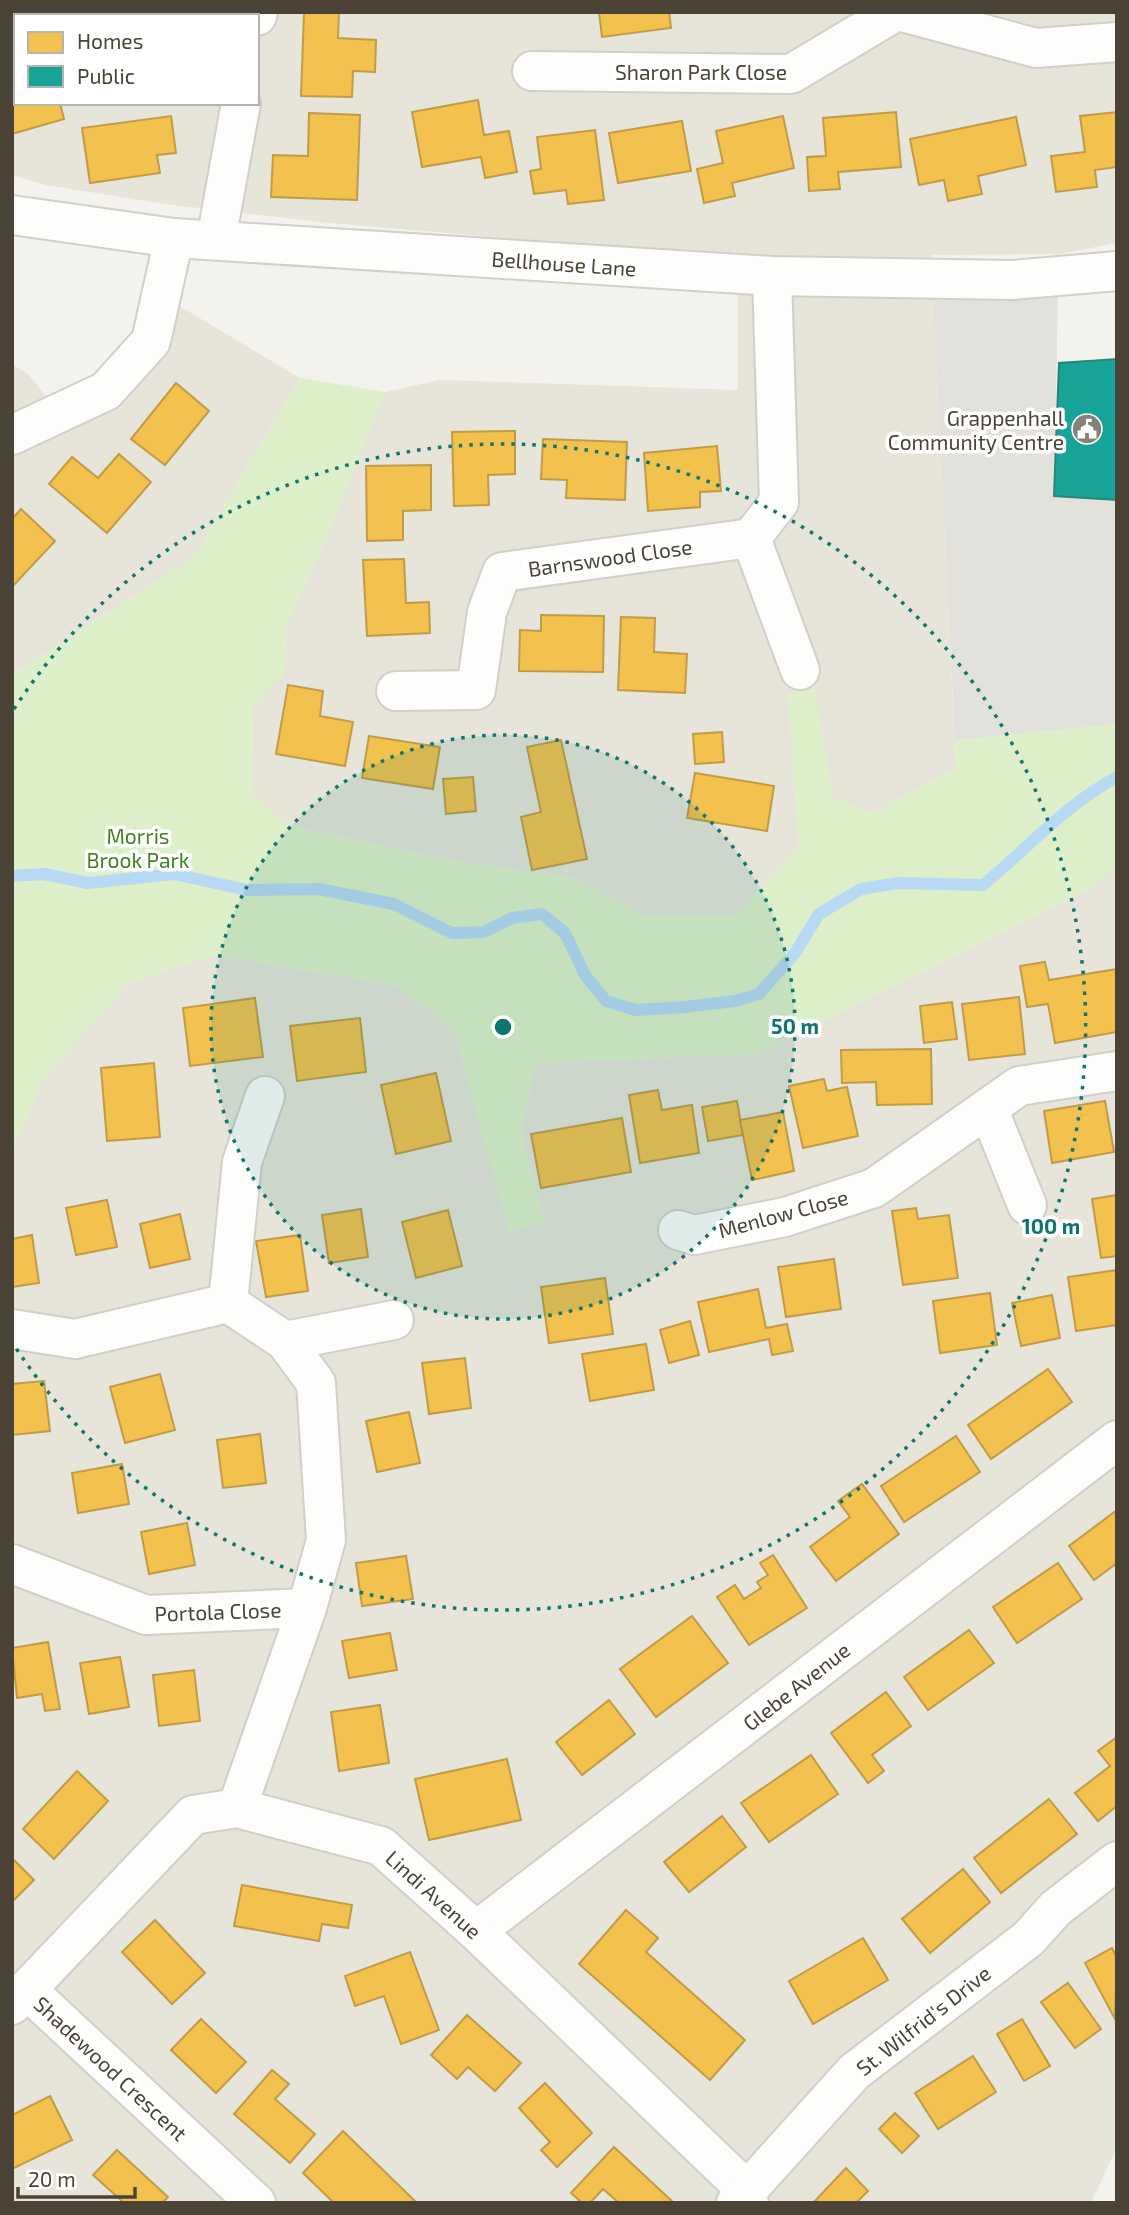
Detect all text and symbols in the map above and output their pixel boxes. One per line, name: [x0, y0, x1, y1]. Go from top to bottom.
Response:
legend: [14, 14, 259, 105]
text: Homes: [77, 28, 143, 53]
street label: Sharon Park Close: [615, 59, 787, 84]
text: Public: [77, 63, 135, 88]
street label: Bellhouse Lane: [491, 245, 637, 281]
place label: Grappenhall Community Centre: [888, 405, 1065, 454]
public building icon: Grappenhall Community Centre: [1070, 412, 1104, 446]
street label: Barnswood Close: [526, 533, 694, 581]
park label: Morris Brook Park: [86, 823, 190, 872]
text: 50 m: [771, 1013, 819, 1038]
centre of rings: [491, 1015, 515, 1039]
street label: Menlow Close: [715, 1184, 851, 1242]
text: 100 m: [1022, 1213, 1080, 1238]
street label: Portola Close: [154, 1596, 282, 1626]
street label: Glebe Avenue: [738, 1637, 854, 1735]
street label: Lindi Avenue: [381, 1845, 487, 1943]
street label: St. Wilfrid's Drive: [851, 1960, 995, 2080]
street label: Shadewood Crescent: [29, 1991, 193, 2145]
scale bar: [18, 2156, 135, 2200]
text: 20 m: [28, 2166, 76, 2191]

